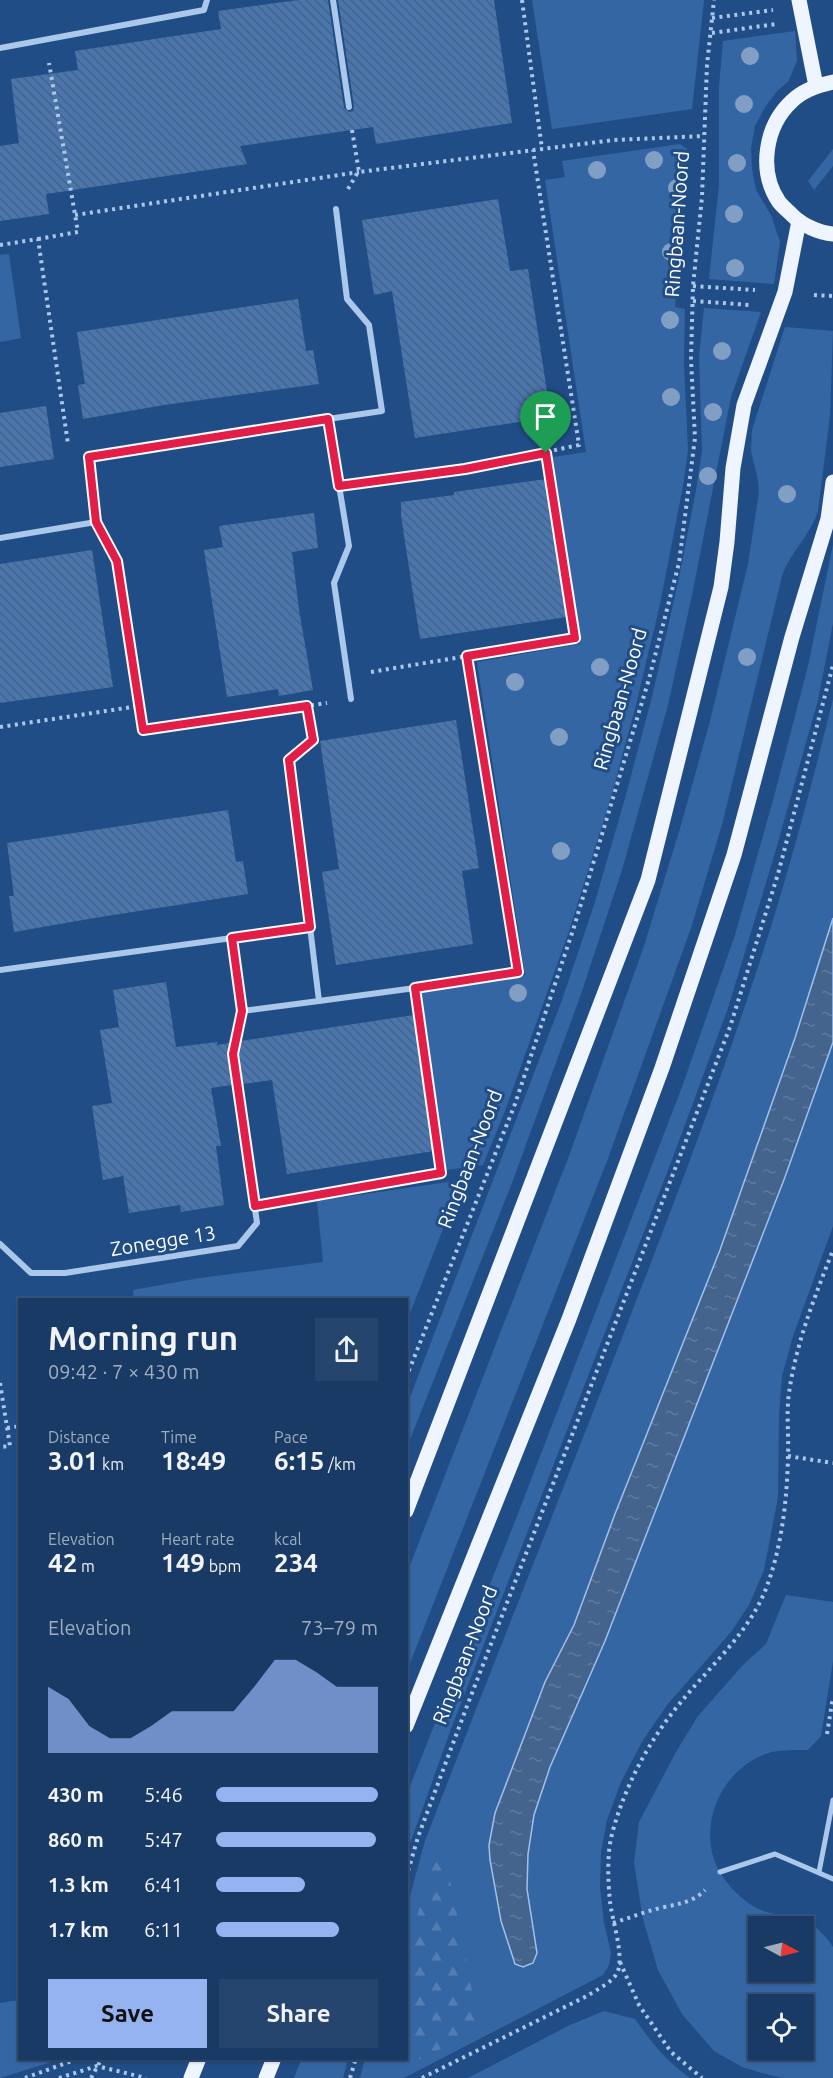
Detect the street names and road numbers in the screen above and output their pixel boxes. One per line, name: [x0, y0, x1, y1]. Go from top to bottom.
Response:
street label: Ringbaan-Noord: [660, 150, 693, 298]
street label: Ringbaan-Noord: [588, 625, 651, 773]
street label: Ringbaan-Noord: [433, 1086, 507, 1231]
street label: Zonegge 13: [109, 1221, 217, 1260]
street label: Ringbaan-Noord: [428, 1582, 502, 1727]

